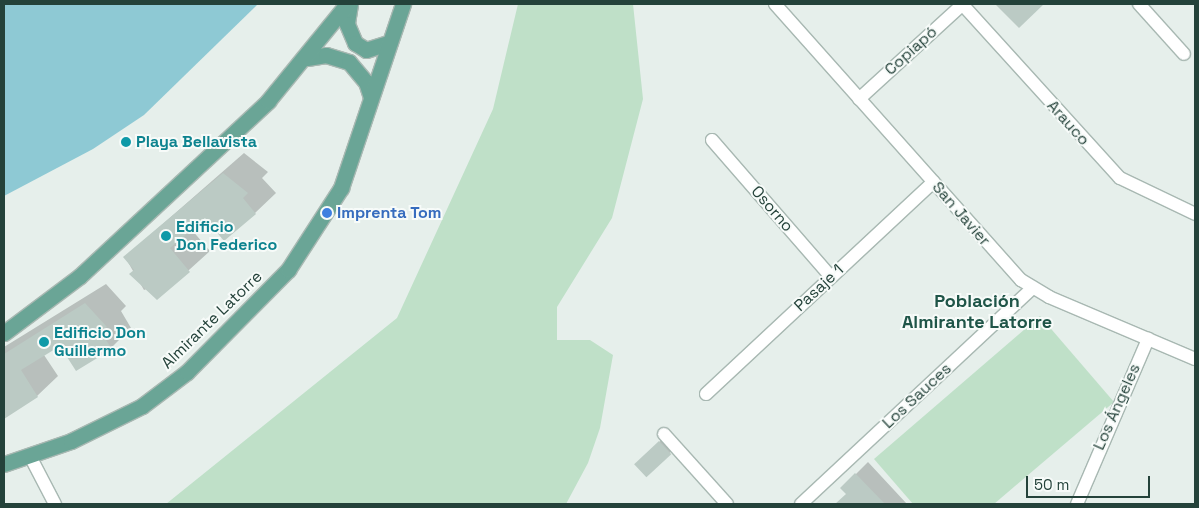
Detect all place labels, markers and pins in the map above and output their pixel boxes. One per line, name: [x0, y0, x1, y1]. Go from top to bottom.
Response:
place label: Playa Bellavista: [136, 132, 257, 152]
marker: Playa Bellavista: [120, 136, 132, 148]
place label: Imprenta Tom: [337, 203, 442, 223]
marker: Imprenta Tom: [321, 207, 333, 219]
place label: Edificio Don Federico: [176, 217, 277, 255]
marker: Edificio Don Federico: [160, 230, 172, 242]
place label: Edificio Don Guillermo: [54, 323, 146, 361]
marker: Edificio Don Guillermo: [38, 336, 50, 348]

